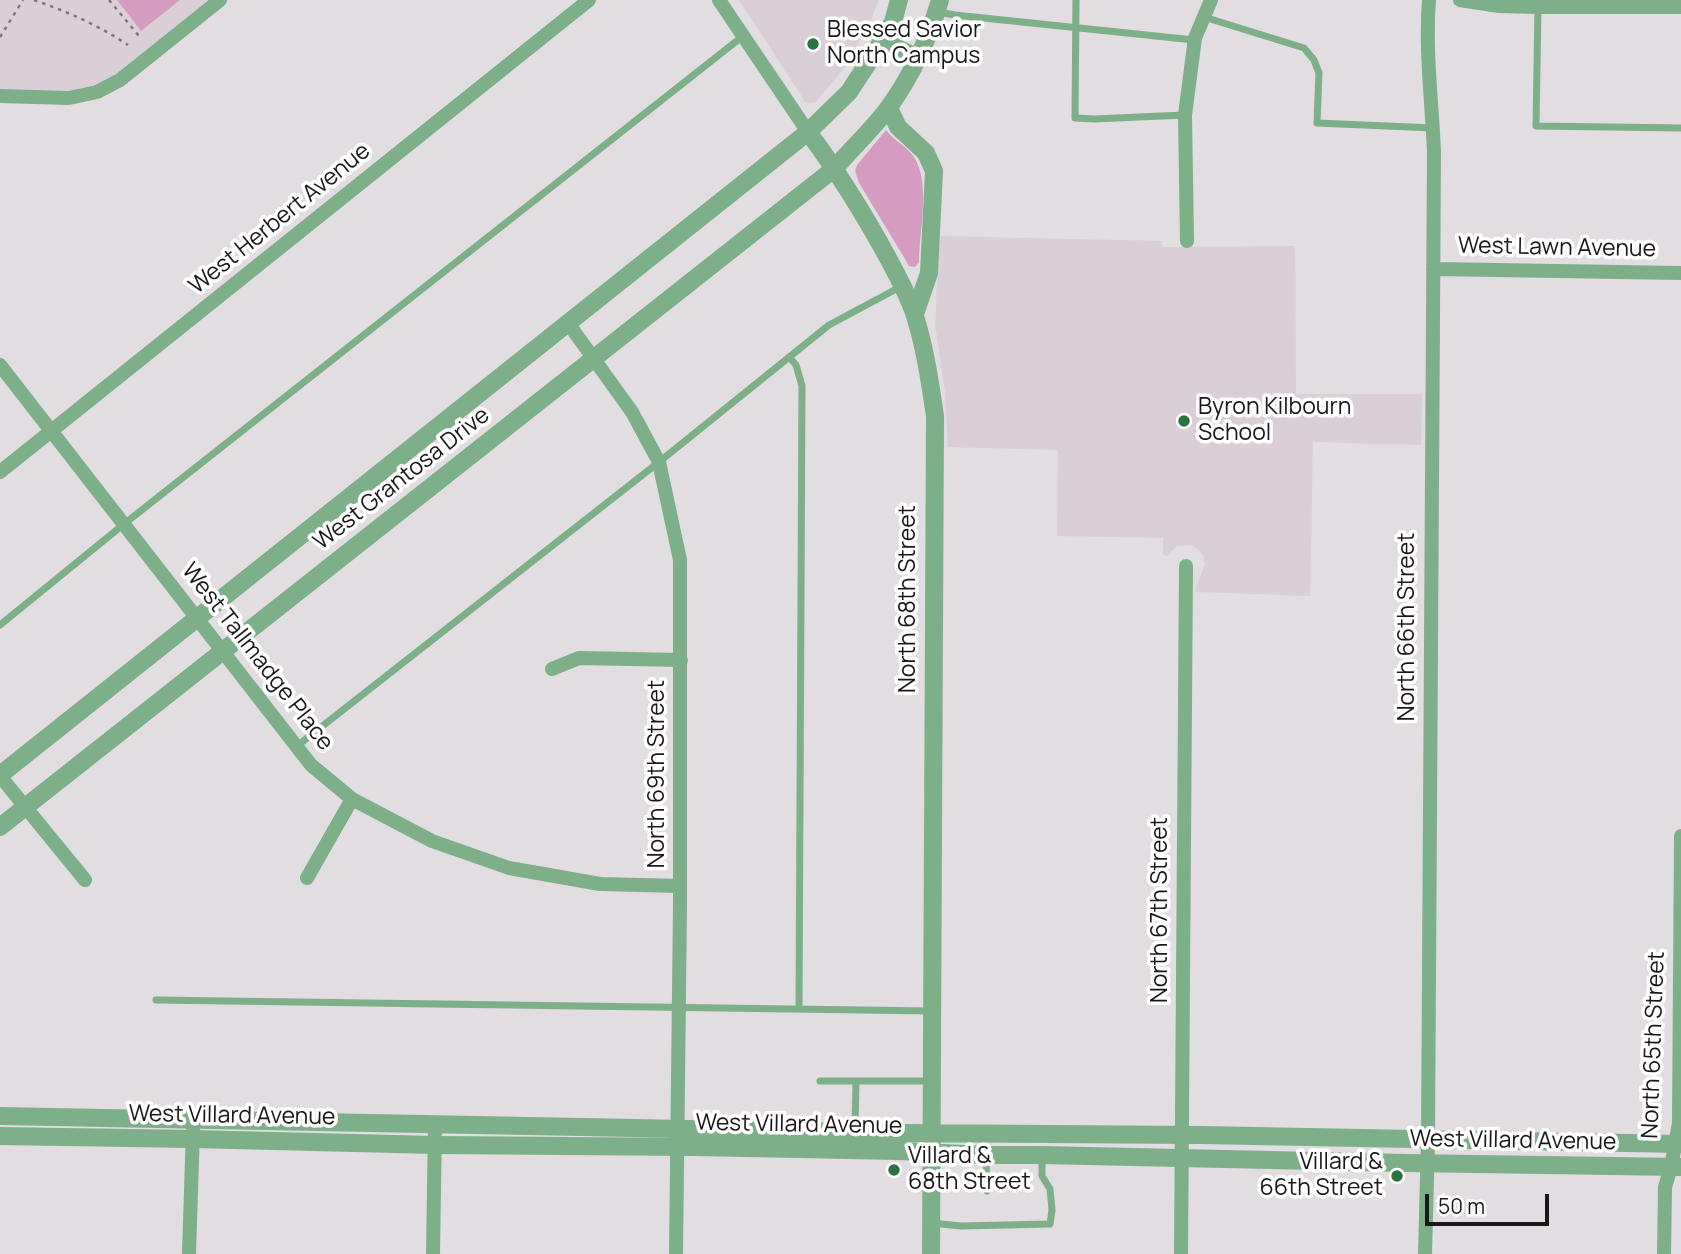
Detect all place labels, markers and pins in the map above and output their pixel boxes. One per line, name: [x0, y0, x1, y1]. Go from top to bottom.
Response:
place label: Blessed Savior North Campus: [827, 17, 981, 71]
marker: Blessed Savior North Campus: [805, 36, 821, 52]
place label: Byron Kilbourn School: [1198, 394, 1351, 448]
marker: Byron Kilbourn School: [1176, 413, 1192, 429]
place label: Villard & 68th Street: [908, 1143, 1031, 1197]
place label: Villard & 66th Street: [1259, 1149, 1383, 1203]
marker: Villard & 68th Street: [886, 1162, 902, 1178]
marker: Villard & 66th Street: [1389, 1168, 1405, 1184]

